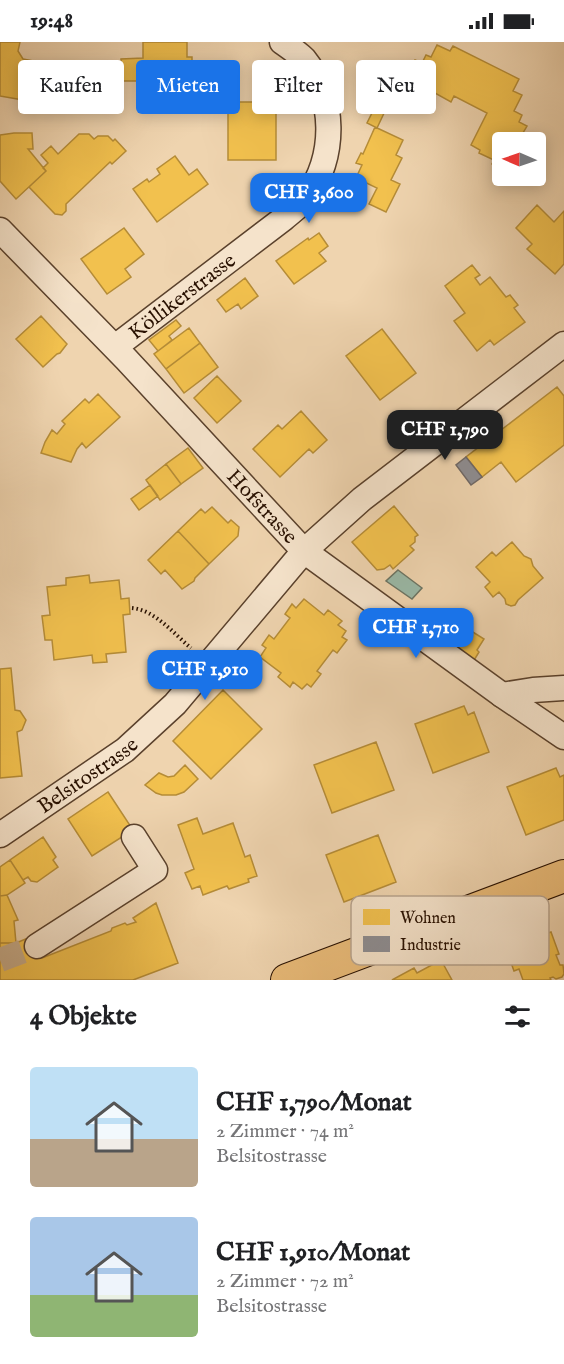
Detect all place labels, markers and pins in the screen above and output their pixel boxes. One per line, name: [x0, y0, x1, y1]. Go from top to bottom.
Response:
pin: CHF 3,600: [240, 173, 378, 224]
pin: CHF 1,790: [376, 410, 514, 461]
pin: CHF 1,710: [347, 608, 485, 659]
pin: CHF 1,910: [136, 650, 274, 701]

